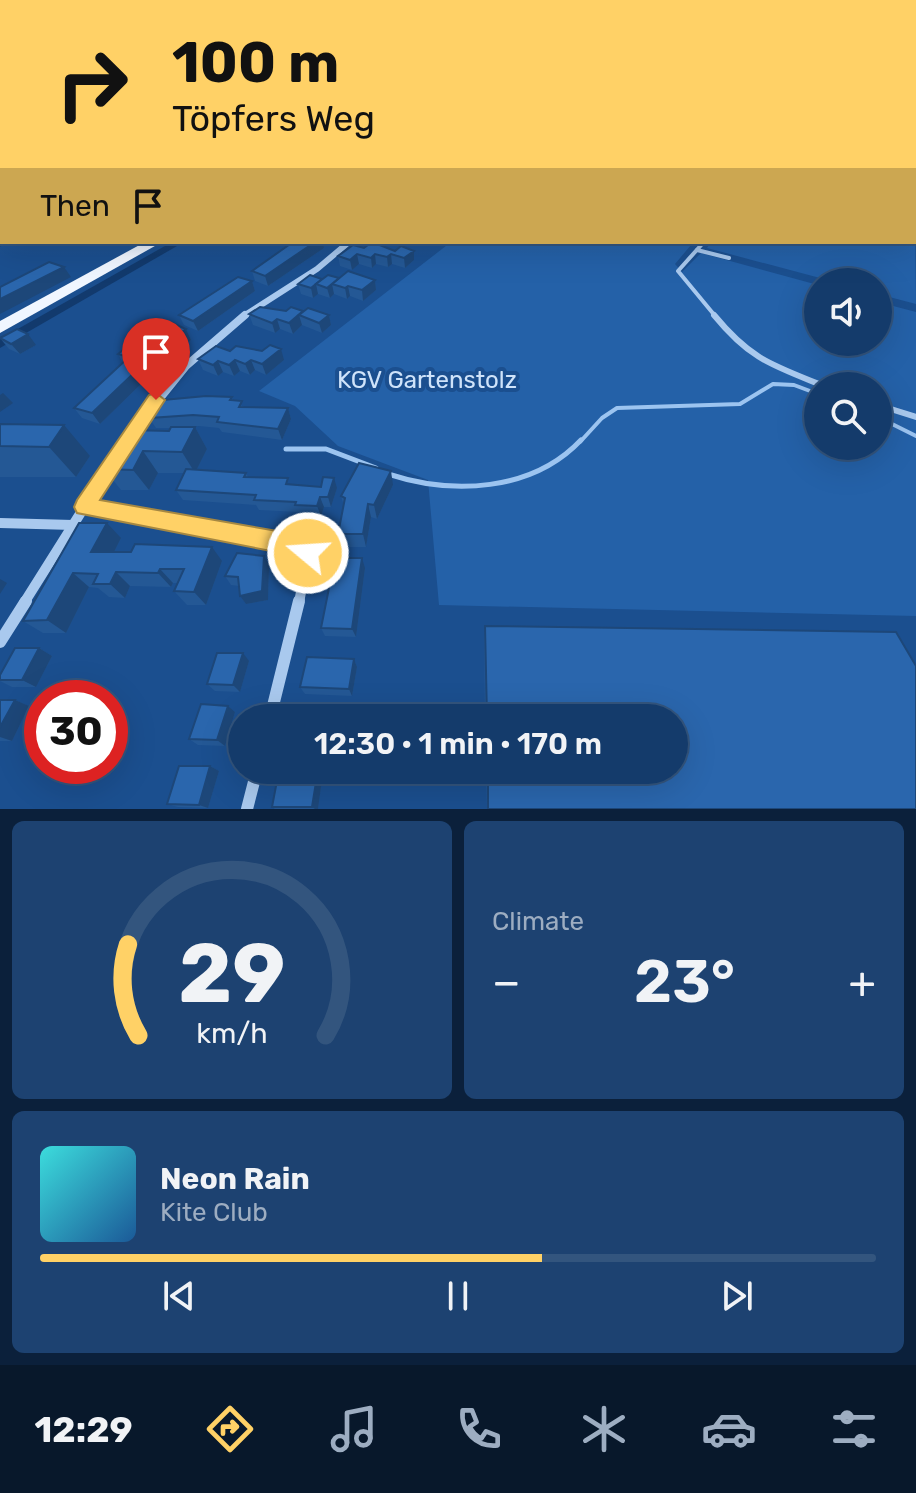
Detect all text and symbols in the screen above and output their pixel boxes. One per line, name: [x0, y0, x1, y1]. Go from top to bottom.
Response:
text: 100 m: [172, 30, 339, 96]
icon: right: [40, 32, 144, 136]
text: Töpfers Weg: [172, 97, 375, 140]
icon: arrive: [126, 184, 170, 228]
text: Then: [40, 188, 110, 224]
map controls: [804, 268, 892, 460]
button: sound: [804, 268, 892, 356]
pin: [122, 318, 190, 400]
icon: arrive: [134, 330, 178, 374]
park label: KGV Gartenstolz: [337, 366, 517, 394]
button: search: [804, 372, 892, 460]
position arrow: [266, 511, 350, 595]
speed limit sign: 30: [24, 680, 128, 784]
text: 12:30 · 1 min · 170 m: [314, 726, 602, 762]
text: Climate: [492, 906, 584, 937]
text: 29: [178, 924, 286, 1023]
text: 23°: [634, 946, 735, 1017]
text: −: [492, 956, 521, 1008]
text: +: [849, 956, 876, 1008]
text: km/h: [196, 1016, 268, 1050]
text: Neon Rain: [160, 1161, 310, 1197]
text: Kite Club: [160, 1197, 268, 1228]
icon: previous: [157, 1274, 201, 1318]
icon: pause: [436, 1274, 480, 1318]
icon: next: [715, 1274, 759, 1318]
icon: directions: [202, 1401, 258, 1457]
icon: music: [326, 1401, 382, 1457]
icon: phone: [451, 1401, 507, 1457]
icon: climate: [576, 1401, 632, 1457]
icon: car: [701, 1401, 757, 1457]
icon: filters: [826, 1401, 882, 1457]
text: 12:29: [34, 1408, 133, 1451]

